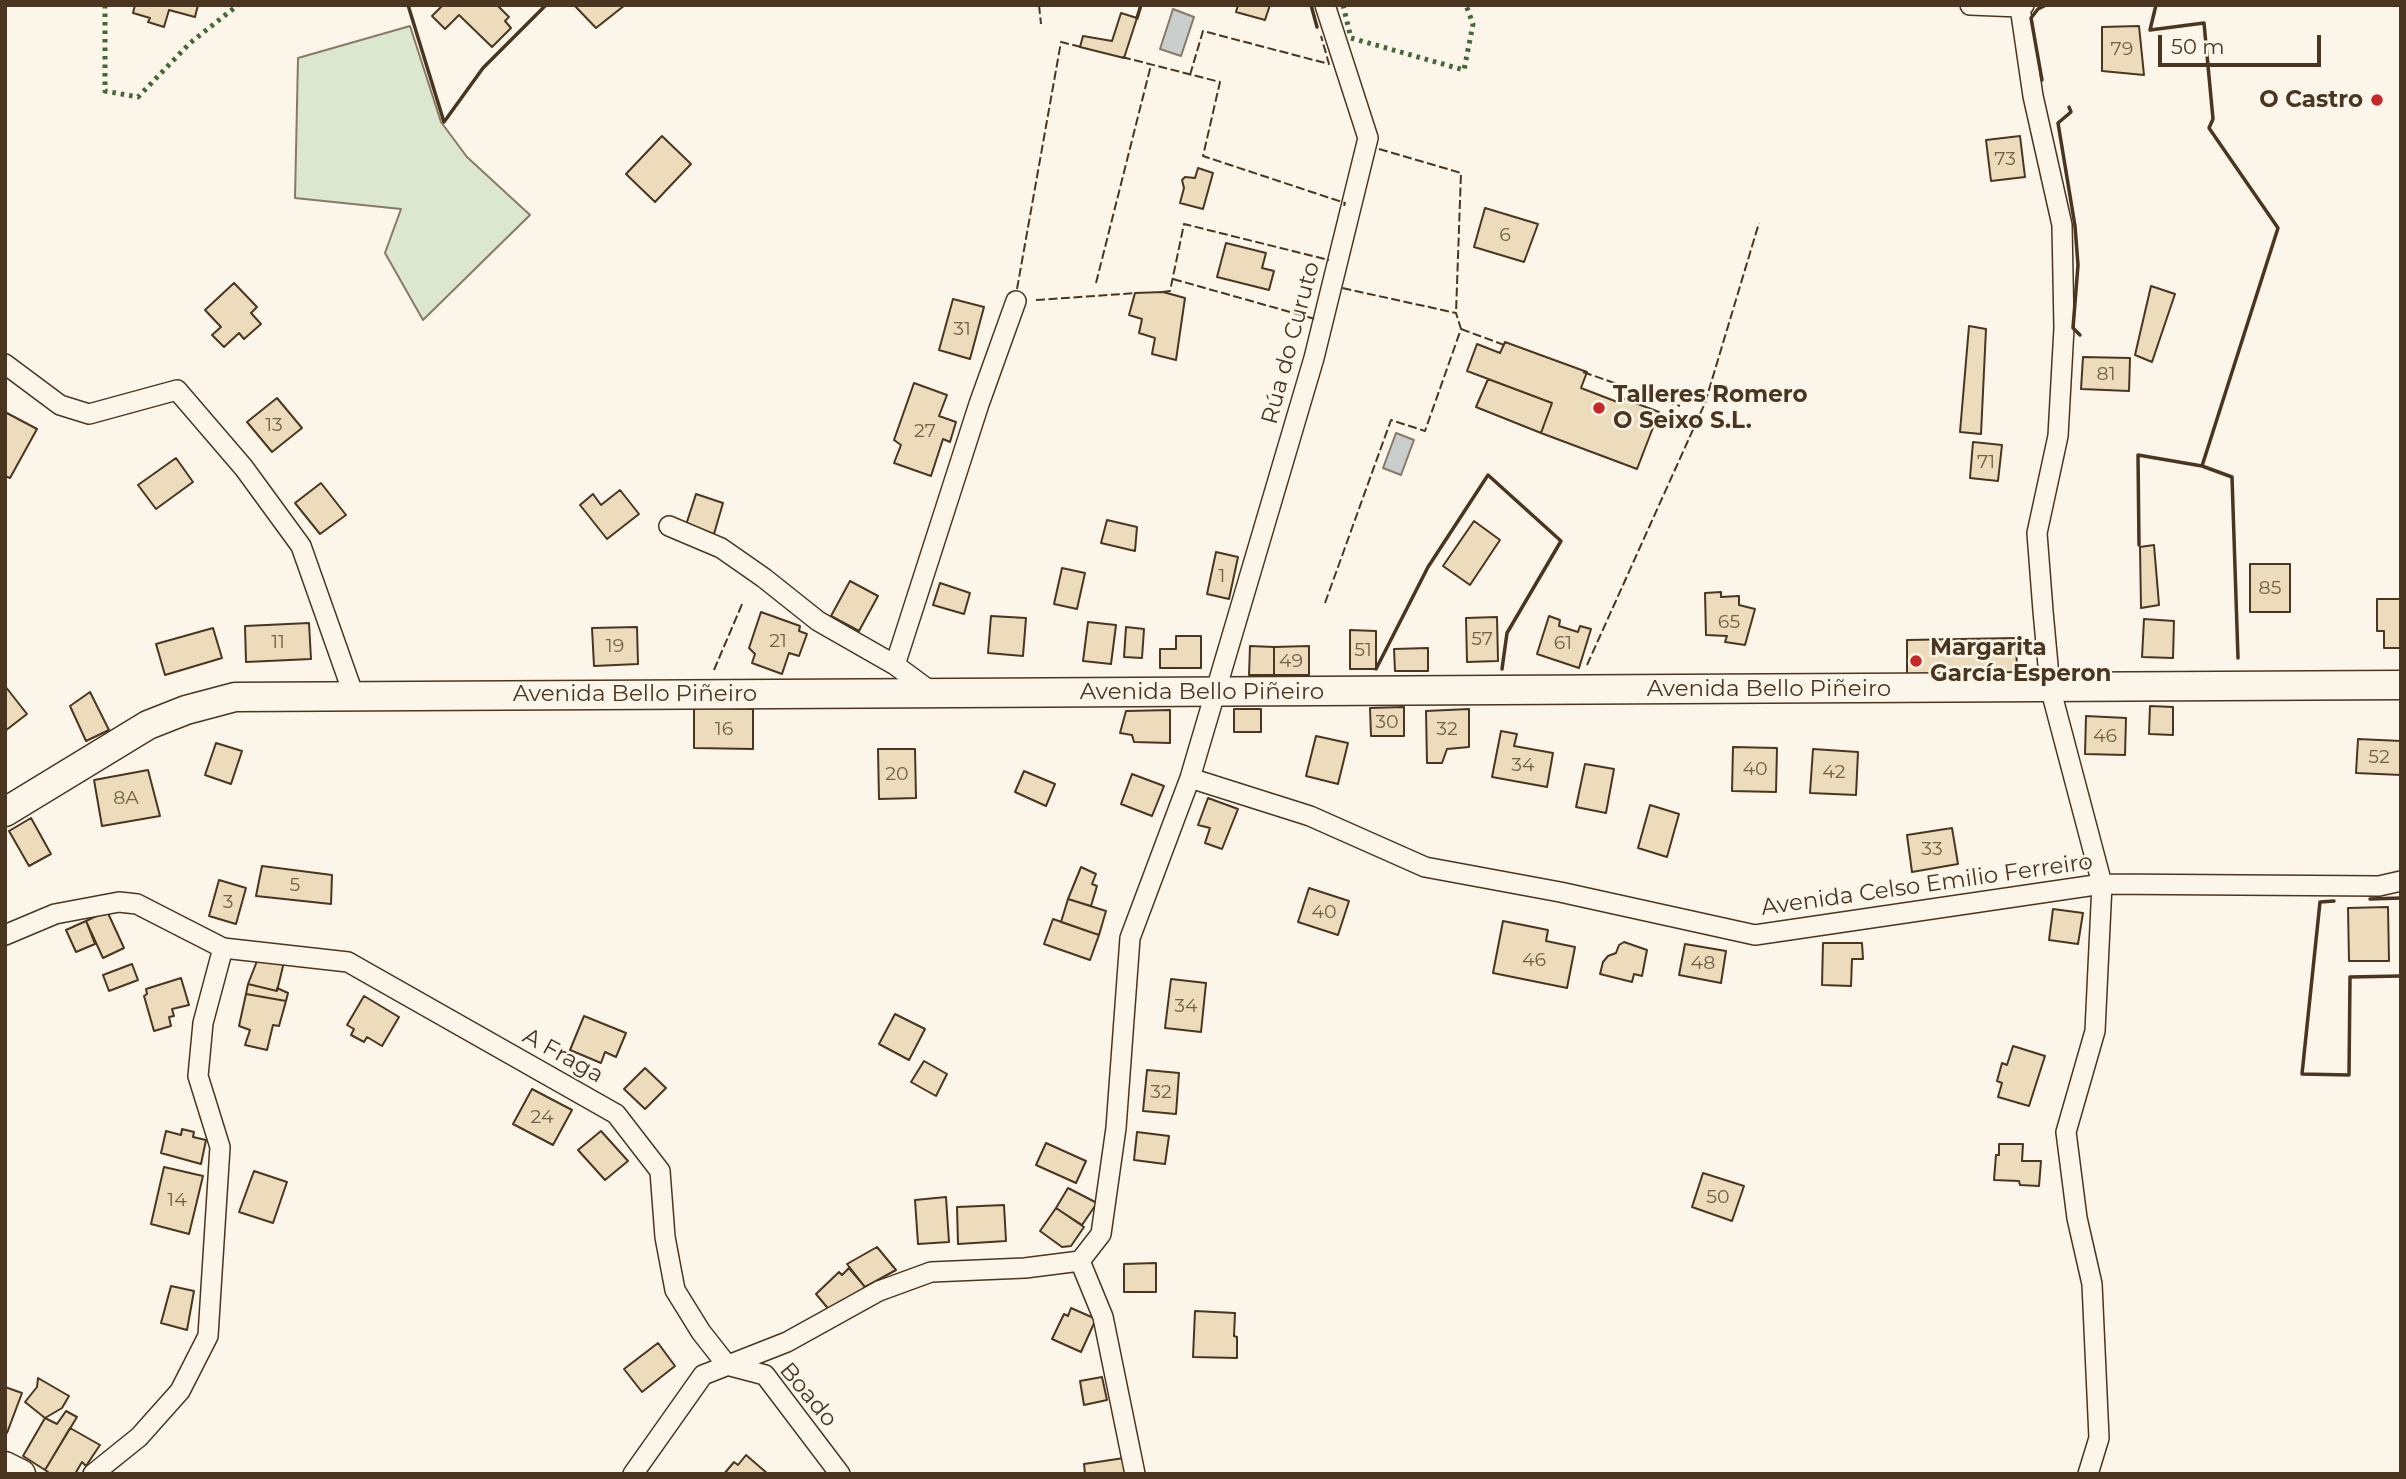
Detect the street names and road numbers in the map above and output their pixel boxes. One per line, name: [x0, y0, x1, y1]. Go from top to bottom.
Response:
street label: Rúa do Curuto: [1256, 259, 1326, 427]
street label: Avenida Bello Piñeiro: [1647, 675, 1891, 703]
street label: Avenida Bello Piñeiro: [1080, 678, 1324, 706]
street label: Avenida Bello Piñeiro: [513, 680, 757, 708]
street label: Avenida Celso Emilio Ferreiro: [1759, 848, 2095, 922]
street label: A Fraga: [518, 1023, 608, 1089]
street label: Boado: [773, 1357, 843, 1433]

